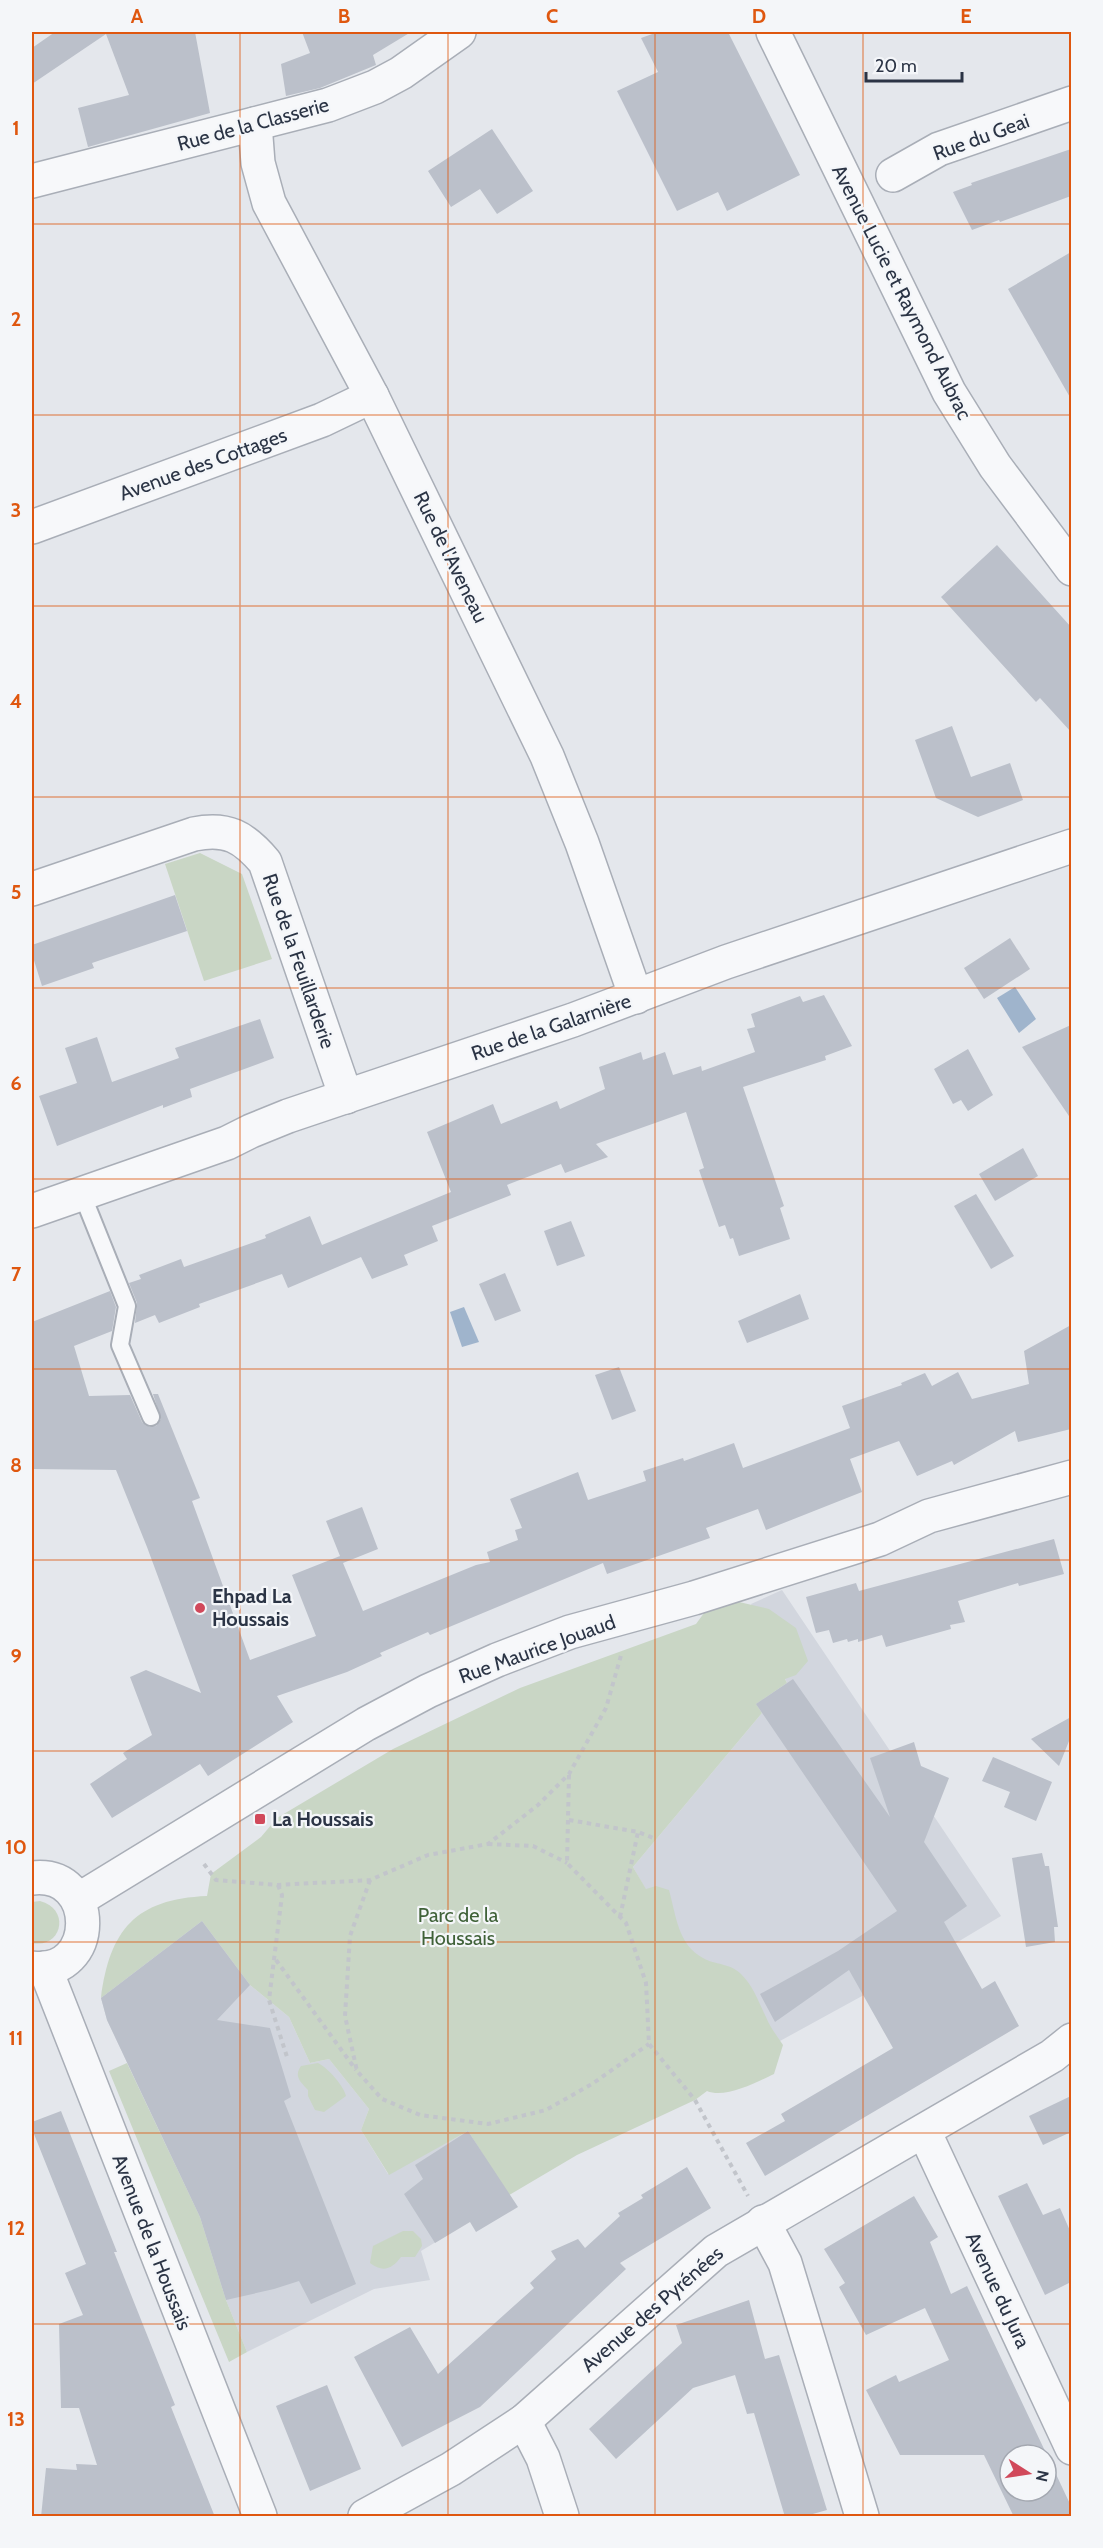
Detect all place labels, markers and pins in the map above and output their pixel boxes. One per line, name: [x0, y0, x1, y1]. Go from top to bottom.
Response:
place label: Ehpad La Houssais: [212, 1584, 292, 1631]
marker: Ehpad La Houssais: [193, 1601, 207, 1615]
place label: La Houssais: [272, 1807, 373, 1831]
marker: La Houssais: [253, 1812, 267, 1826]

